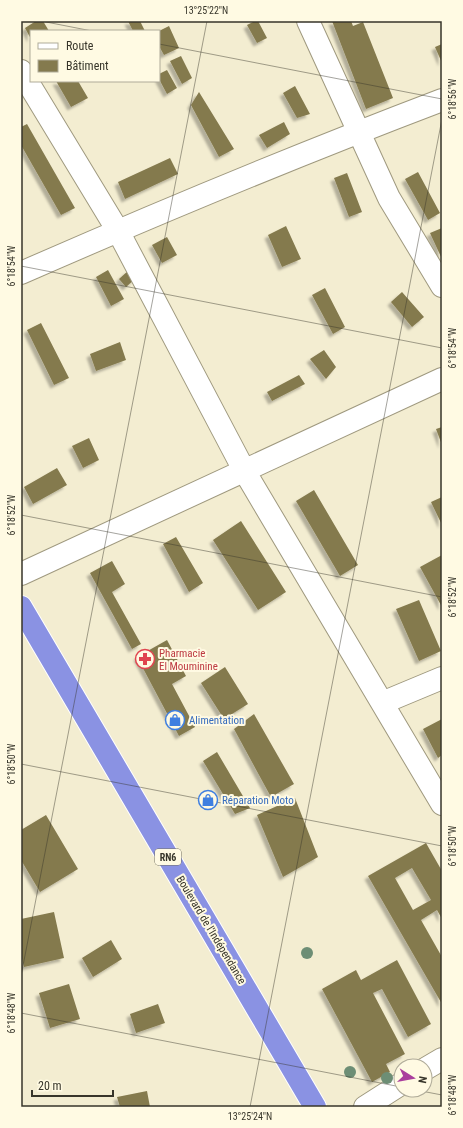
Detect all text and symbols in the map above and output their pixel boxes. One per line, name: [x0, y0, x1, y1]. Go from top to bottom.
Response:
text: 13°25'22"N: [184, 5, 228, 16]
legend: [30, 30, 160, 82]
text: Route: [66, 39, 94, 53]
text: Bâtiment: [66, 59, 109, 73]
text: 6°18'56"W: [447, 78, 458, 120]
text: 6°18'54"W: [6, 245, 17, 287]
text: 6°18'54"W: [447, 327, 458, 369]
text: 6°18'52"W: [6, 494, 17, 536]
text: 6°18'52"W: [447, 576, 458, 618]
place label: Pharmacie El Mouminine: [159, 647, 218, 673]
pharmacy icon: Pharmacie El Mouminine: [134, 648, 156, 670]
shop icon: Alimentation: [164, 709, 186, 731]
place label: Alimentation: [189, 714, 244, 727]
text: 6°18'50"W: [6, 743, 17, 785]
shop icon: Réparation Moto: [197, 789, 219, 811]
place label: Réparation Moto: [222, 794, 294, 807]
text: 6°18'50"W: [447, 825, 458, 867]
road number: RN6: [155, 849, 181, 865]
street label: Boulevard de l'Indépendance: [173, 873, 249, 987]
text: 6°18'48"W: [6, 992, 17, 1034]
north arrow: [393, 1058, 433, 1098]
scale bar: [32, 1072, 113, 1098]
text: 6°18'48"W: [447, 1074, 458, 1116]
text: N: [415, 1075, 429, 1085]
text: 20 m: [38, 1079, 62, 1093]
text: 13°25'24"N: [228, 1111, 272, 1122]

